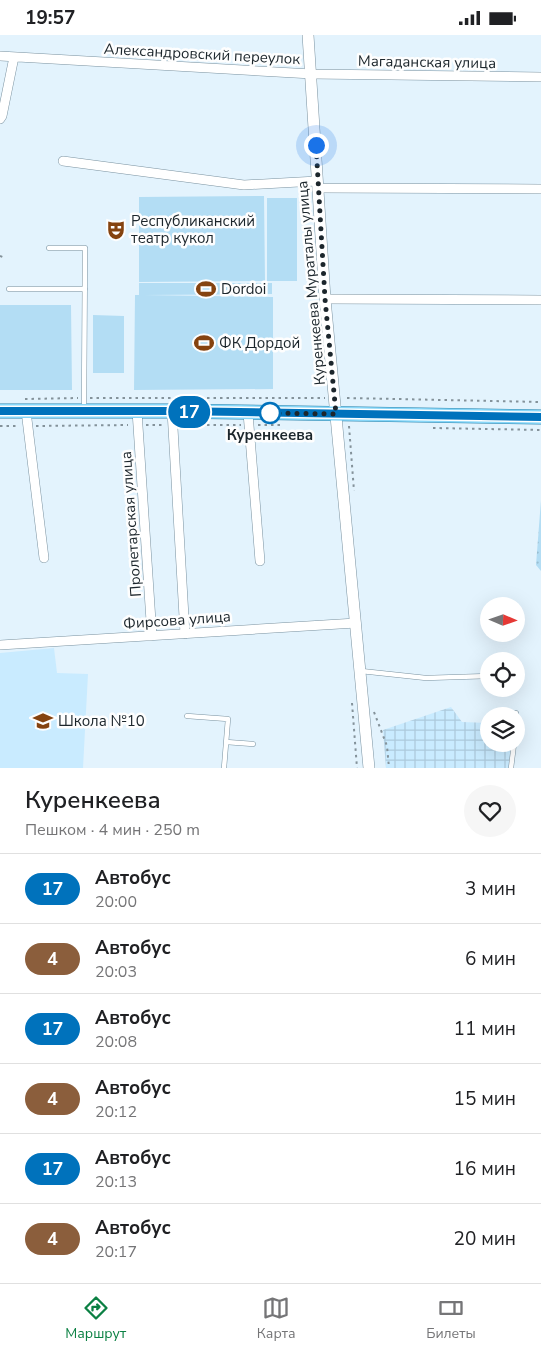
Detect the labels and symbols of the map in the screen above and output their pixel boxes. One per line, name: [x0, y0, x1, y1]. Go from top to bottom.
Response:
street label: Александровский переулок: [103, 39, 301, 69]
street label: Магаданская улица: [358, 51, 496, 73]
your location: [304, 133, 329, 158]
street label: Куренкеева Мураталы улица: [292, 180, 330, 386]
place label: Республиканский театр кукол: [131, 211, 255, 248]
theatre icon: Республиканский театр кукол: [105, 219, 127, 241]
sports icon: Dordoi: [195, 278, 217, 300]
place label: Dordoi: [221, 279, 266, 299]
sports icon: ФК Дордой: [193, 332, 215, 354]
place label: ФК Дордой: [219, 333, 300, 353]
line badge: 17: [166, 396, 212, 428]
marker: Куренкеева: [259, 402, 281, 424]
place label: Куренкеева: [227, 425, 313, 445]
street label: Пролетарская улица: [116, 451, 146, 597]
north arrow: [480, 597, 525, 643]
street label: Фирсова улица: [122, 606, 232, 634]
school or university icon: Школа №10: [32, 710, 54, 732]
place label: Школа №10: [58, 711, 145, 731]

